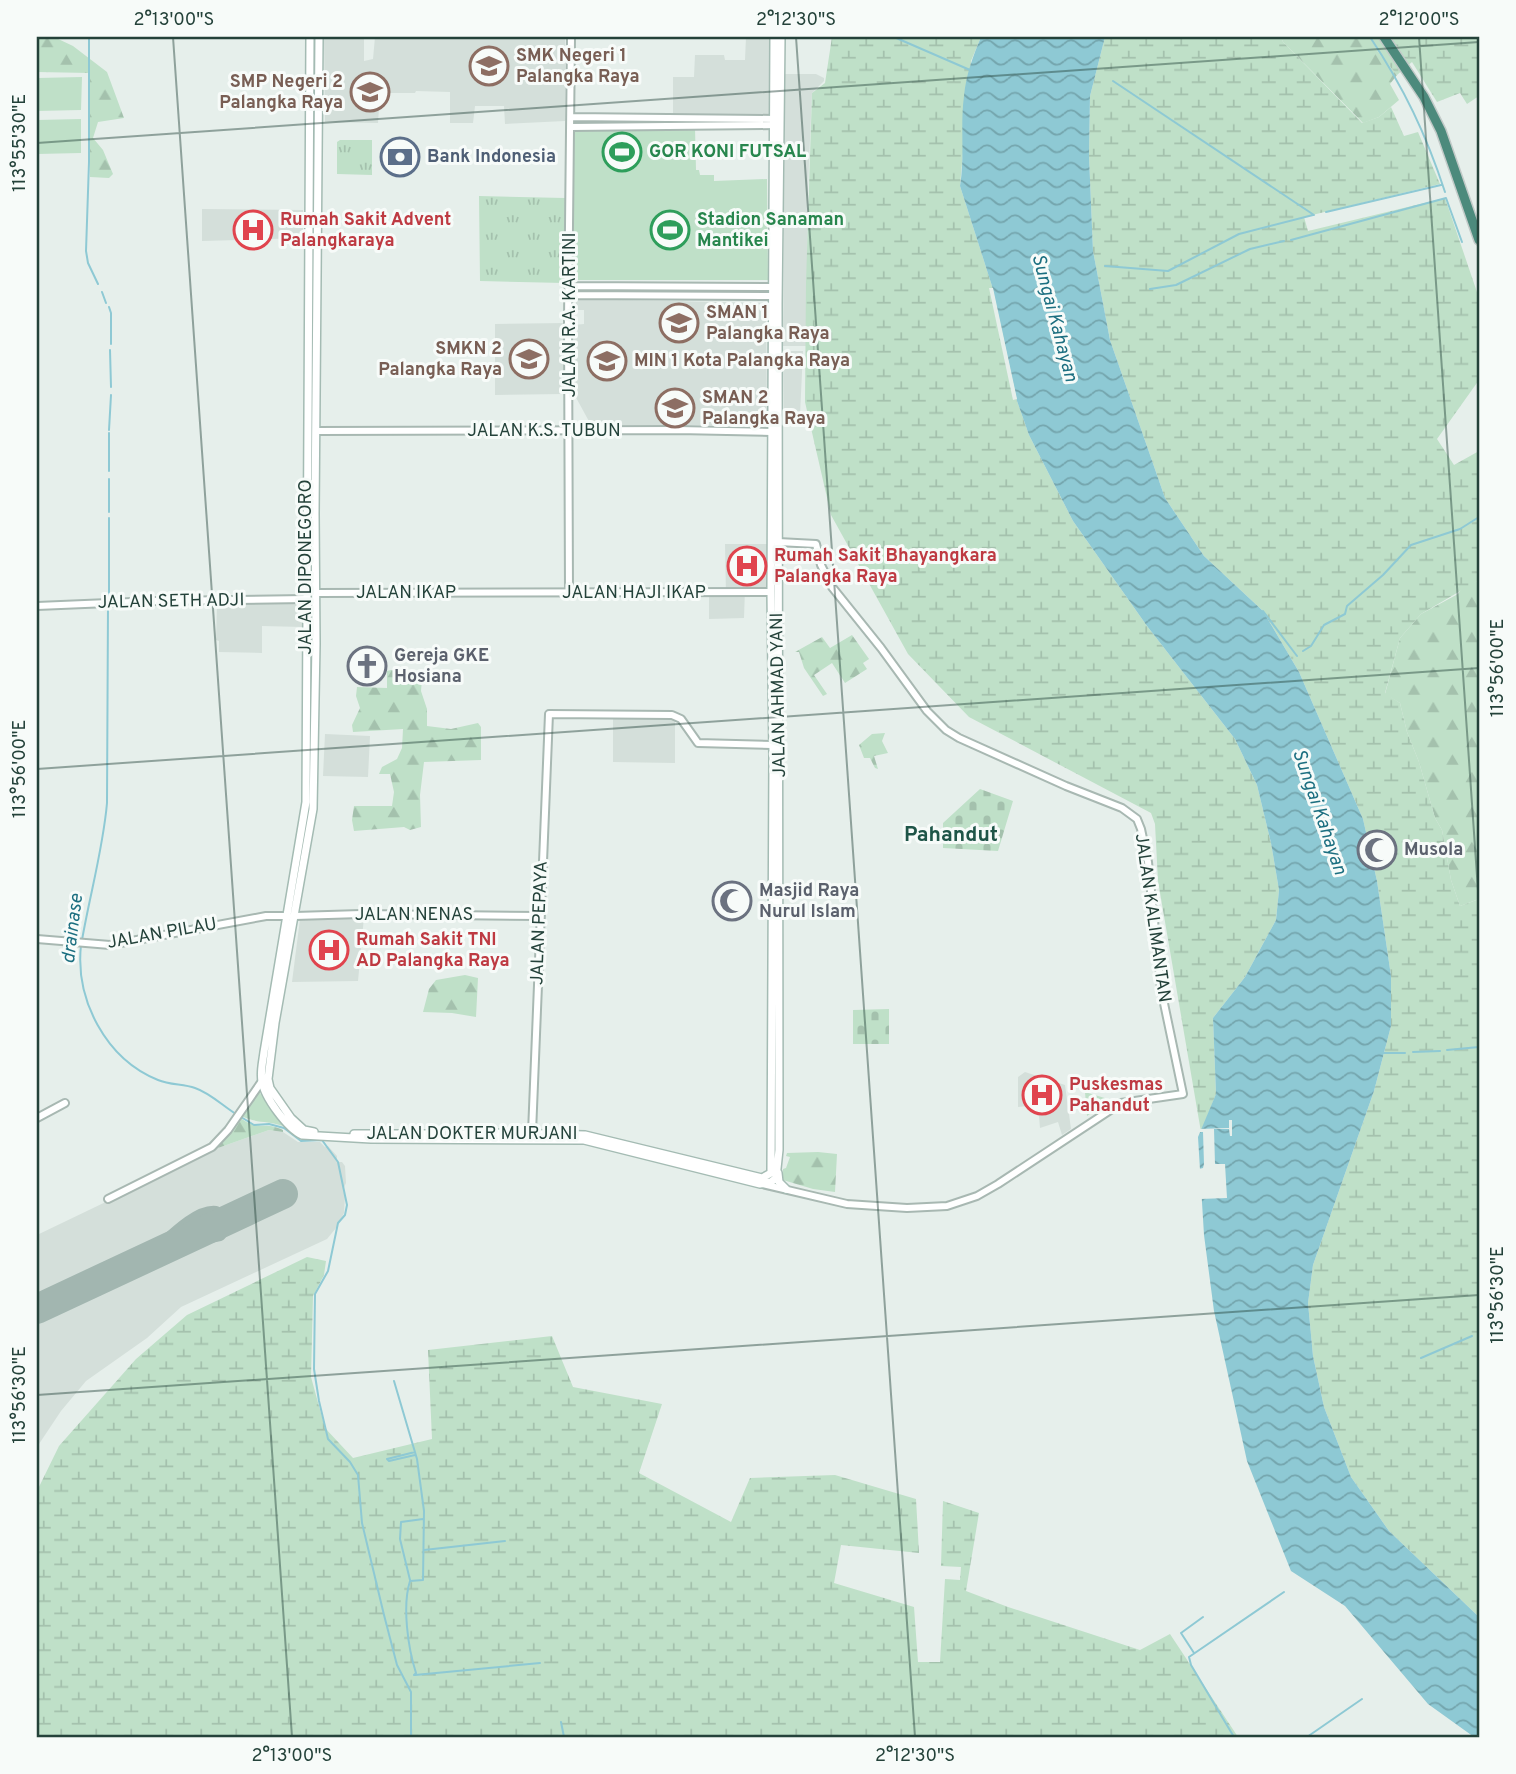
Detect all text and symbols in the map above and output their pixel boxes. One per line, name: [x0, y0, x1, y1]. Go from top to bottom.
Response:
text: 2°13'00"S: [134, 9, 214, 32]
text: 2°12'30"S: [756, 9, 836, 32]
text: 2°12'00"S: [1379, 9, 1459, 32]
school or university icon: SMK Negeri 1 Palangka Raya: [468, 45, 510, 87]
place label: SMK Negeri 1 Palangka Raya: [516, 45, 640, 89]
place label: SMP Negeri 2 Palangka Raya: [219, 71, 343, 115]
school or university icon: SMP Negeri 2 Palangka Raya: [349, 71, 391, 113]
text: 113°55'30"E: [9, 94, 32, 192]
sports icon: GOR KONI FUTSAL: [601, 131, 643, 173]
bank icon: Bank Indonesia: [379, 136, 421, 178]
place label: GOR KONI FUTSAL: [649, 141, 806, 164]
place label: Bank Indonesia: [427, 146, 556, 169]
hospital icon: Rumah Sakit Advent Palangkaraya: [232, 209, 274, 251]
place label: Rumah Sakit Advent Palangkaraya: [280, 209, 451, 253]
sports icon: Stadion Sanaman Mantikei: [649, 209, 691, 251]
place label: Stadion Sanaman Mantikei: [697, 209, 844, 253]
street label: JALAN R.A. KARTINI: [559, 233, 582, 397]
water label: Sungai Kahayan: [1025, 251, 1083, 385]
school or university icon: SMAN 1 Palangka Raya: [658, 302, 700, 344]
place label: SMAN 1 Palangka Raya: [706, 302, 830, 346]
place label: SMKN 2 Palangka Raya: [378, 338, 502, 382]
school or university icon: SMKN 2 Palangka Raya: [508, 338, 550, 380]
school or university icon: MIN 1 Kota Palangka Raya: [586, 340, 628, 382]
place label: MIN 1 Kota Palangka Raya: [634, 350, 850, 373]
school or university icon: SMAN 2 Palangka Raya: [654, 387, 696, 429]
place label: SMAN 2 Palangka Raya: [702, 387, 826, 431]
street label: JALAN K.S. TUBUN: [467, 420, 621, 443]
street label: JALAN DIPONEGORO: [295, 479, 318, 655]
hospital icon: Rumah Sakit Bhayangkara Palangka Raya: [726, 545, 768, 587]
place label: Rumah Sakit Bhayangkara Palangka Raya: [774, 545, 997, 589]
street label: JALAN IKAP: [356, 582, 456, 605]
street label: JALAN HAJI IKAP: [562, 582, 706, 605]
street label: JALAN SETH ADJI: [97, 589, 245, 615]
street label: JALAN AHMAD YANI: [766, 612, 792, 778]
text: 113°56'00"E: [1487, 619, 1510, 717]
church icon: Gereja GKE Hosiana: [346, 645, 388, 687]
place label: Gereja GKE Hosiana: [394, 645, 489, 689]
text: 113°56'00"E: [9, 720, 32, 818]
water label: Sungai Kahayan: [1286, 746, 1352, 879]
district label: Pahandut: [904, 822, 998, 849]
mosque icon: Musola: [1356, 829, 1398, 871]
street label: JALAN KALIMANTAN: [1129, 832, 1175, 1004]
place label: Musola: [1404, 839, 1463, 862]
street label: JALAN PEPAYA: [526, 860, 554, 986]
mosque icon: Masjid Raya Nurul Islam: [711, 880, 753, 922]
place label: Masjid Raya Nurul Islam: [759, 880, 859, 924]
water label: drainase: [57, 893, 89, 965]
street label: JALAN NENAS: [355, 904, 473, 927]
street label: JALAN PILAU: [105, 913, 219, 955]
hospital icon: Rumah Sakit TNI AD Palangka Raya: [308, 929, 350, 971]
place label: Rumah Sakit TNI AD Palangka Raya: [356, 929, 510, 973]
hospital icon: Puskesmas Pahandut: [1021, 1074, 1063, 1116]
place label: Puskesmas Pahandut: [1069, 1074, 1163, 1118]
street label: JALAN DOKTER MURJANI: [366, 1123, 578, 1146]
text: 113°56'30"E: [1487, 1246, 1510, 1344]
text: 113°56'30"E: [9, 1346, 32, 1444]
text: 2°13'00"S: [252, 1745, 332, 1768]
text: 2°12'30"S: [875, 1745, 955, 1768]

